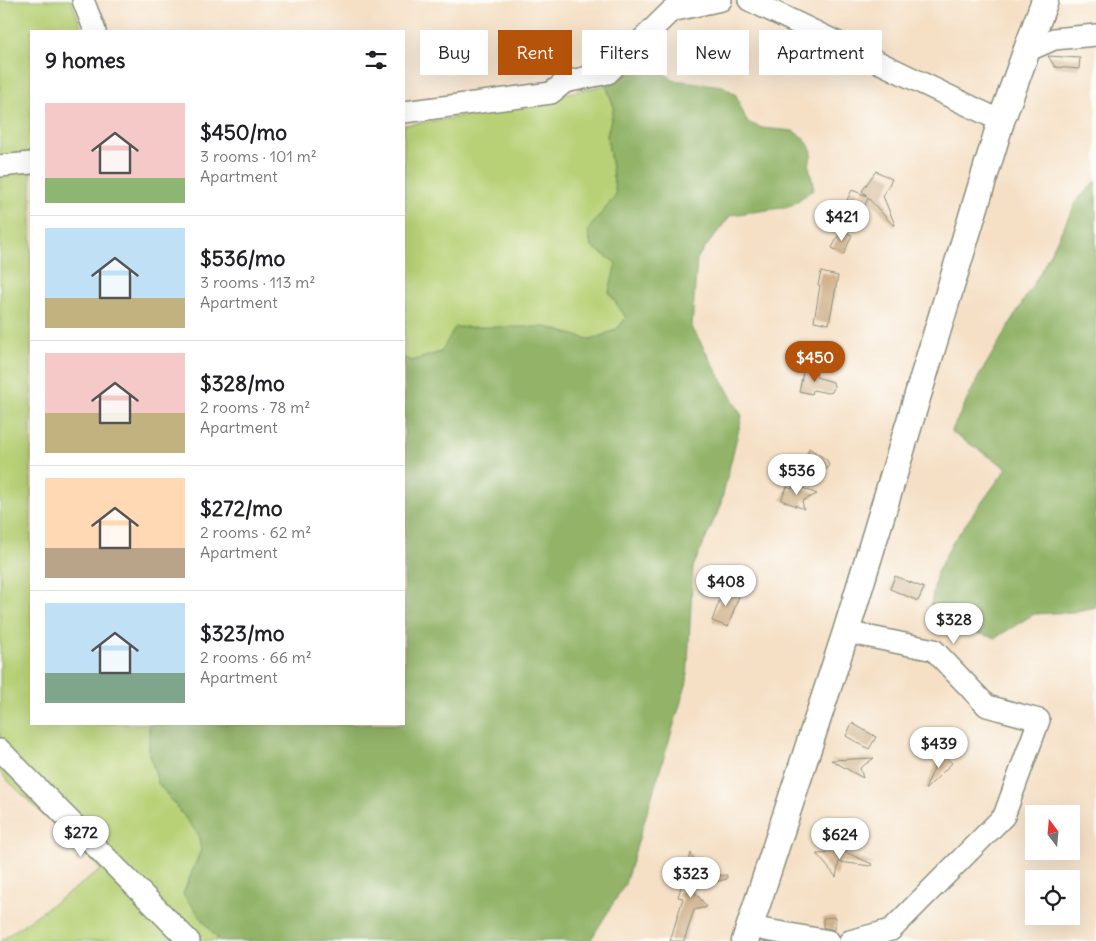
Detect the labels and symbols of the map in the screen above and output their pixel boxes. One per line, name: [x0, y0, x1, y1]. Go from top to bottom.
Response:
pin: $421: [812, 200, 872, 242]
pin: $450: [785, 340, 845, 383]
pin: $536: [767, 454, 827, 496]
pin: $408: [696, 564, 756, 607]
pin: $328: [924, 602, 984, 645]
pin: $439: [909, 726, 969, 769]
north arrow: [1025, 805, 1080, 860]
pin: $272: [51, 816, 111, 858]
pin: $624: [810, 818, 870, 860]
pin: $323: [661, 856, 721, 899]

